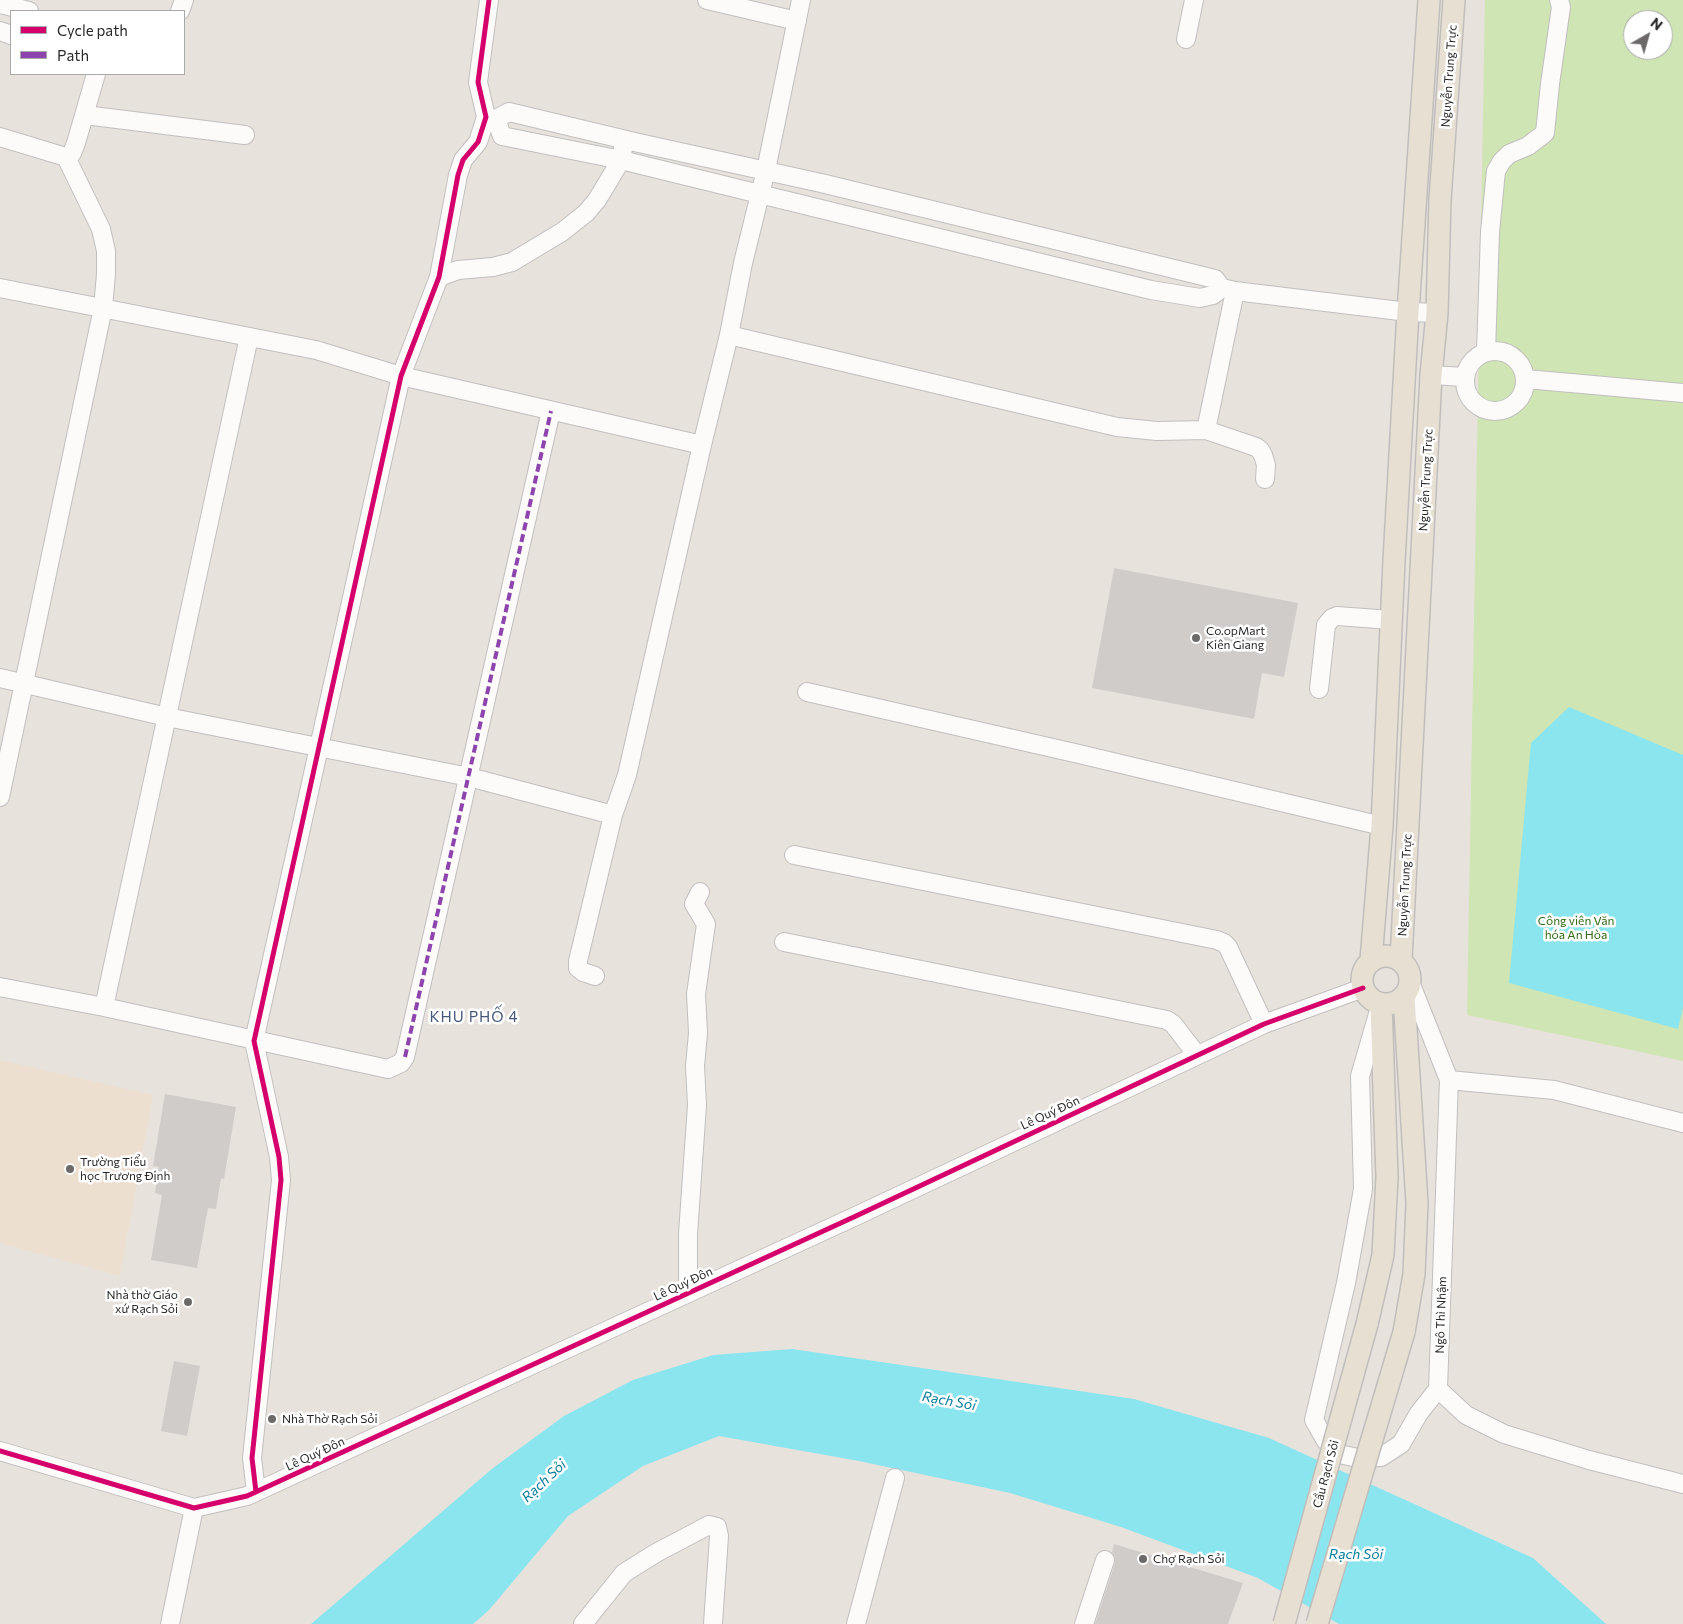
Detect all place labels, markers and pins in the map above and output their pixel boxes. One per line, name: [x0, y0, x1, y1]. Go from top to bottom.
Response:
place label: Co.opMart Kiên Giang: [1206, 624, 1265, 652]
marker: Co.opMart Kiên Giang: [1190, 632, 1202, 644]
place label: Trường Tiểu học Trương Định: [80, 1155, 170, 1183]
marker: Trường Tiểu học Trương Định: [64, 1163, 76, 1175]
place label: Nhà thờ Giáo xứ Rạch Sỏi: [107, 1288, 178, 1316]
marker: Nhà thờ Giáo xứ Rạch Sỏi: [182, 1296, 194, 1308]
place label: Nhà Thờ Rạch Sỏi: [282, 1412, 378, 1426]
marker: Nhà Thờ Rạch Sỏi: [266, 1413, 278, 1425]
place label: Chợ Rạch Sỏi: [1153, 1552, 1225, 1566]
marker: Chợ Rạch Sỏi: [1137, 1553, 1149, 1565]

